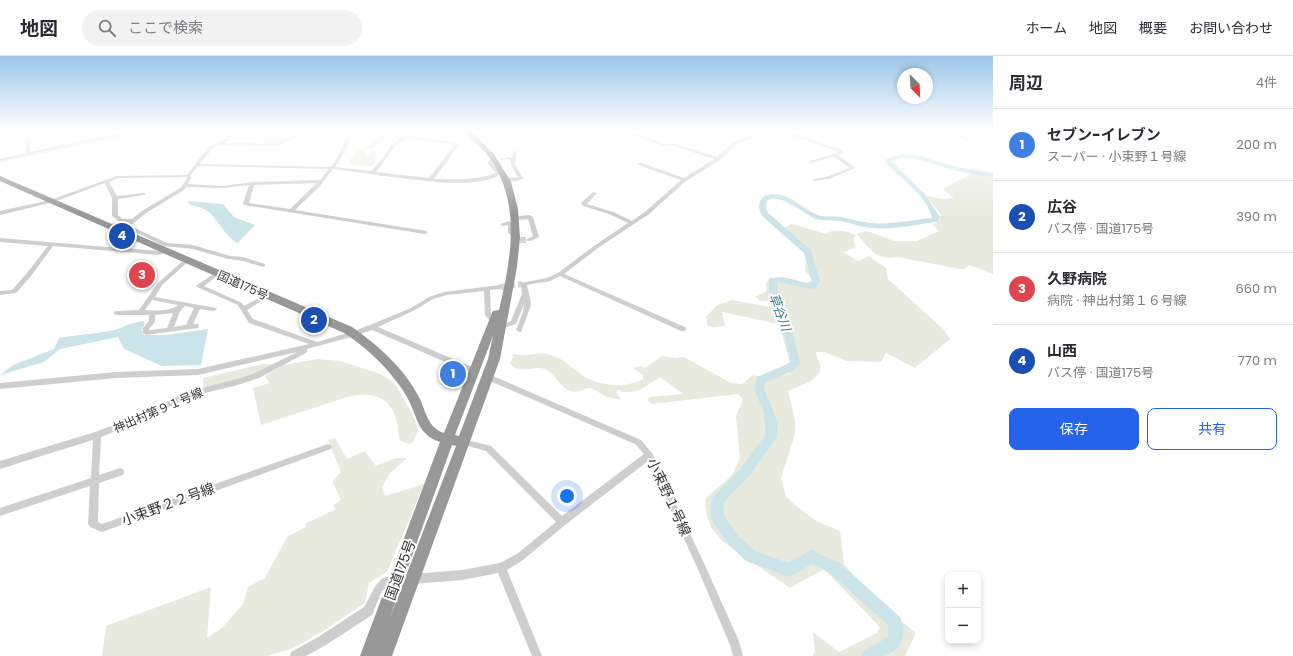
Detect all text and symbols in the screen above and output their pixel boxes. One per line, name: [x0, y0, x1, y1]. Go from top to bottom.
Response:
search box: [82, 10, 362, 46]
text: 地図: [20, 15, 58, 42]
icon: search: [96, 17, 118, 39]
text: ここで検索: [128, 17, 203, 38]
text: ホーム: [1025, 18, 1067, 38]
text: 地図: [1089, 18, 1117, 38]
text: 概要: [1139, 18, 1167, 38]
text: お問い合わせ: [1189, 18, 1273, 38]
north arrow: [897, 68, 933, 104]
text: 周辺: [1009, 71, 1043, 95]
text: 4件: [1256, 73, 1277, 92]
text: セブン-イレブン: [1047, 124, 1161, 145]
text: 1: [1020, 135, 1024, 154]
text: 200 m: [1236, 135, 1277, 154]
text: スーパー · 小束野１号線: [1047, 147, 1187, 166]
text: 広谷: [1047, 196, 1077, 217]
text: 2: [1018, 207, 1026, 226]
text: 390 m: [1236, 207, 1277, 226]
text: バス停 · 国道175号: [1047, 219, 1154, 238]
pin: 4: [109, 221, 135, 251]
pin: 3: [129, 260, 155, 290]
street label: 国道175号: [215, 266, 271, 304]
text: 久野病院: [1047, 268, 1107, 289]
text: 3: [1018, 279, 1026, 298]
text: 660 m: [1235, 279, 1277, 298]
water label: 草谷川: [764, 290, 796, 335]
text: 病院 · 神出村第１６号線: [1047, 291, 1187, 310]
pin: 2: [301, 305, 327, 335]
text: 山西: [1047, 340, 1077, 361]
text: 4: [1018, 351, 1026, 370]
text: 770 m: [1238, 351, 1277, 370]
pin: 1: [440, 359, 466, 389]
text: バス停 · 国道175号: [1047, 363, 1154, 382]
street label: 神出村第９１号線: [110, 383, 206, 437]
button: 保存: [1009, 408, 1139, 450]
button: 共有: [1147, 408, 1277, 450]
street label: 小束野１号線: [642, 455, 696, 539]
street label: 小束野２２号線: [119, 478, 217, 530]
your location: [557, 486, 577, 506]
street label: 国道175号: [380, 537, 420, 603]
map controls: [945, 572, 981, 644]
button: +: [945, 572, 981, 608]
button: −: [945, 608, 981, 644]

